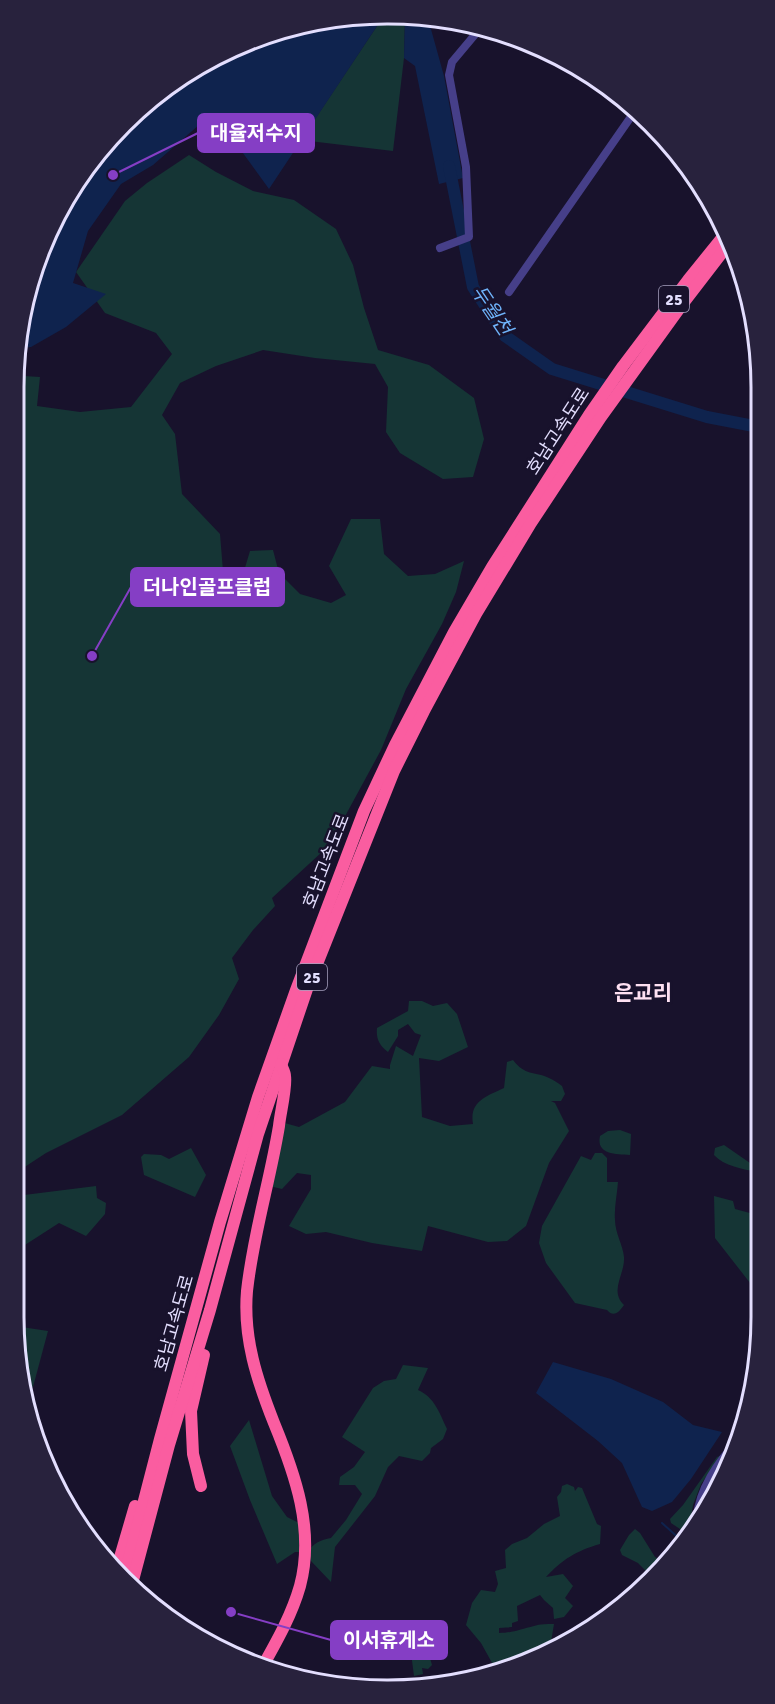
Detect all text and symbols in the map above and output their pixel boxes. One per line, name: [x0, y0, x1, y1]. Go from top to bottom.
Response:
callout: 대율저수지: [198, 114, 314, 152]
text: 대율저수지: [210, 121, 302, 146]
water label: 두월천: [466, 280, 519, 342]
road number: 25: [659, 286, 689, 312]
street label: 호남고속도로: [522, 383, 594, 479]
callout: 더나인골프클럽: [131, 568, 284, 606]
text: 더나인골프클럽: [143, 575, 271, 600]
street label: 호남고속도로: [298, 811, 354, 911]
road number: 25: [297, 964, 327, 990]
district label: 은교리: [614, 980, 672, 1006]
street label: 호남고속도로: [150, 1272, 198, 1374]
callout: 이서휴게소: [331, 1621, 447, 1659]
text: 이서휴게소: [343, 1628, 435, 1653]

